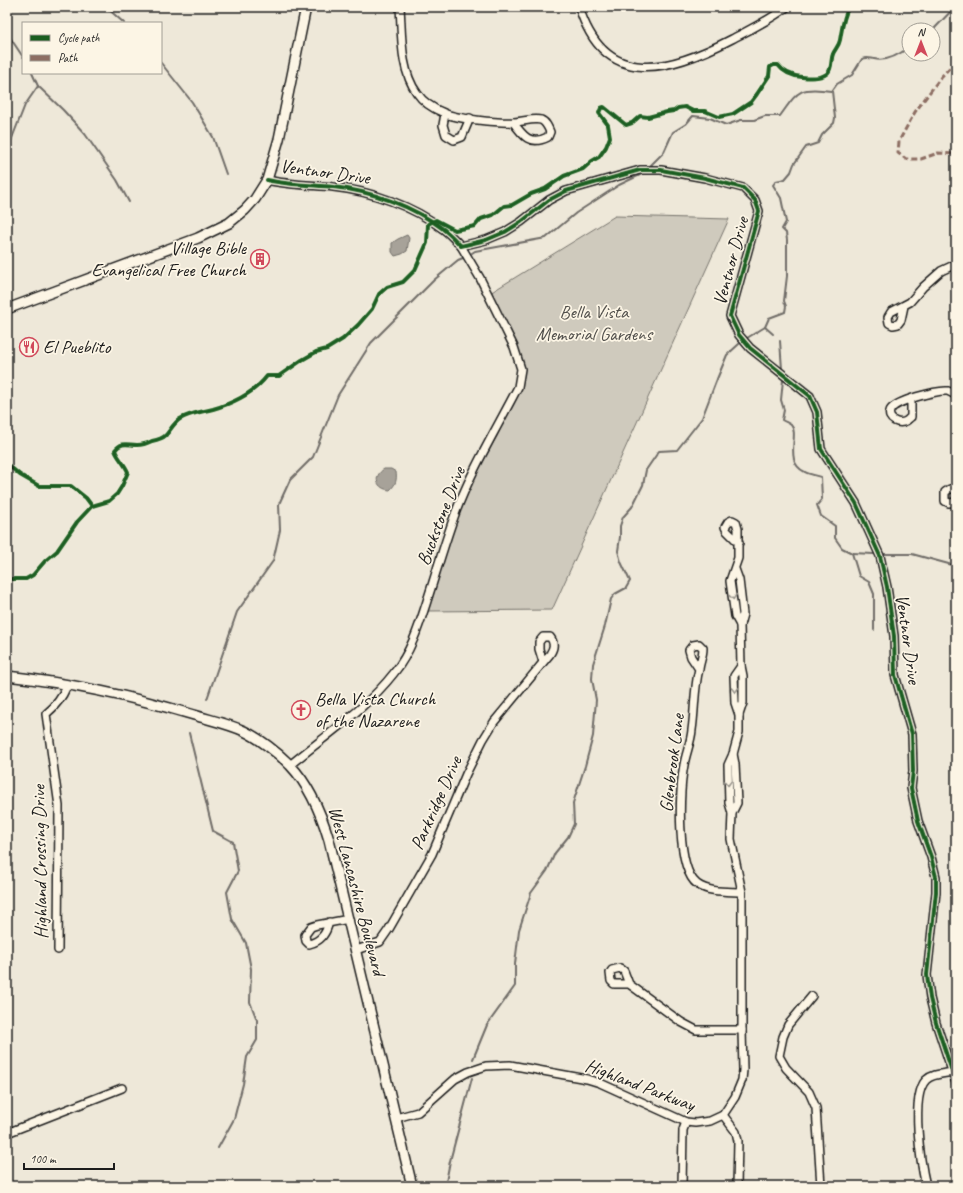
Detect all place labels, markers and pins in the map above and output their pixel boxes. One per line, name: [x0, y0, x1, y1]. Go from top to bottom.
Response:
place label: Village Bible Evangelical Free Church: [91, 236, 248, 282]
building icon: Village Bible Evangelical Free Church: [249, 248, 271, 270]
place label: El Pueblito: [43, 335, 112, 359]
restaurant icon: El Pueblito: [18, 336, 40, 358]
place label: Bella Vista Church of the Nazarene: [315, 687, 437, 733]
church icon: Bella Vista Church of the Nazarene: [290, 699, 312, 721]

